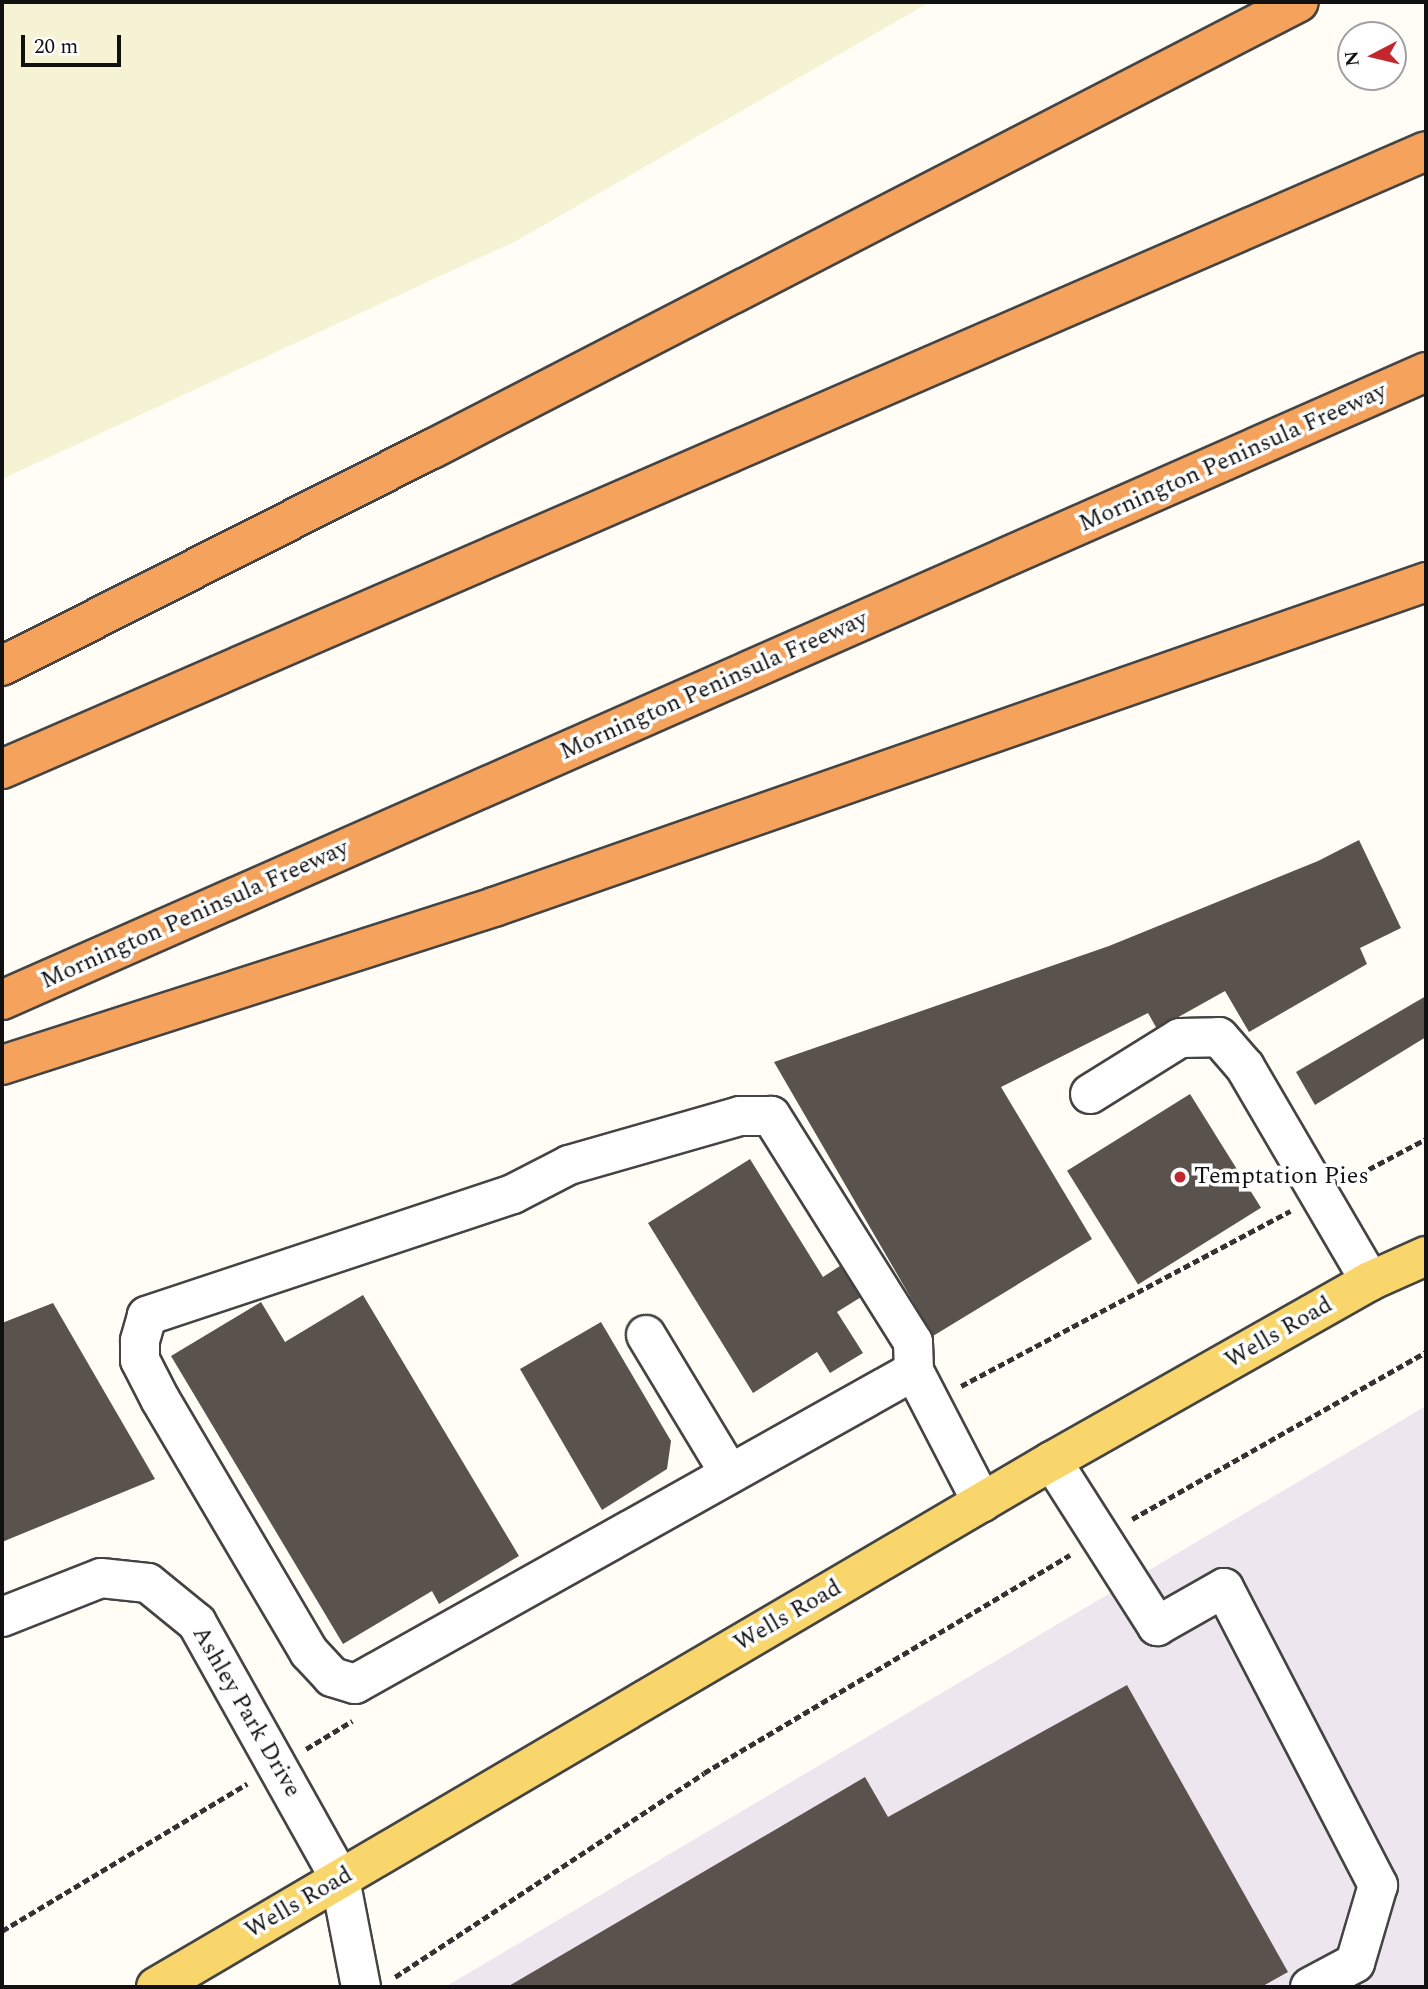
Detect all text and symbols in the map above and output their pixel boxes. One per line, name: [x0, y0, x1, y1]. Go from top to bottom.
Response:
scale bar: [24, 21, 124, 65]
north arrow: [1337, 21, 1407, 91]
text: 20 m: [34, 31, 78, 63]
text: N: [1337, 49, 1368, 68]
street label: Mornington Peninsula Freeway: [1075, 377, 1391, 539]
street label: Mornington Peninsula Freeway: [556, 605, 872, 767]
street label: Mornington Peninsula Freeway: [37, 834, 353, 996]
place label: Temptation Pies: [1194, 1163, 1369, 1191]
marker: Temptation Pies: [1172, 1169, 1188, 1185]
street label: Wells Road: [1220, 1291, 1338, 1375]
street label: Wells Road: [729, 1574, 847, 1658]
street label: Ashley Park Drive: [185, 1621, 307, 1803]
street label: Wells Road: [240, 1861, 358, 1945]

